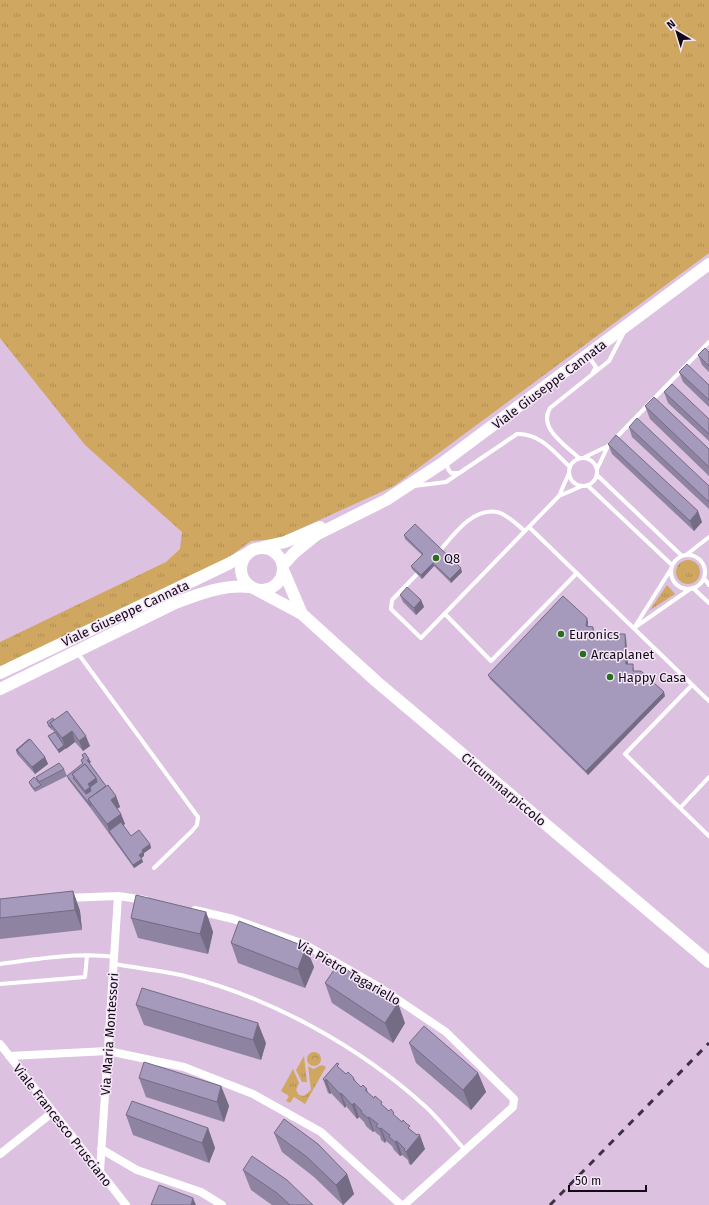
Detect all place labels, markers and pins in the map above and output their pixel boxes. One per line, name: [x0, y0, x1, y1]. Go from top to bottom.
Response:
place label: Q8: [444, 551, 460, 566]
marker: Q8: [431, 553, 441, 563]
place label: Euronics: [569, 627, 619, 642]
marker: Euronics: [556, 629, 566, 639]
place label: Arcaplanet: [591, 647, 654, 662]
marker: Arcaplanet: [578, 649, 588, 659]
place label: Happy Casa: [618, 670, 686, 685]
marker: Happy Casa: [605, 672, 615, 682]

